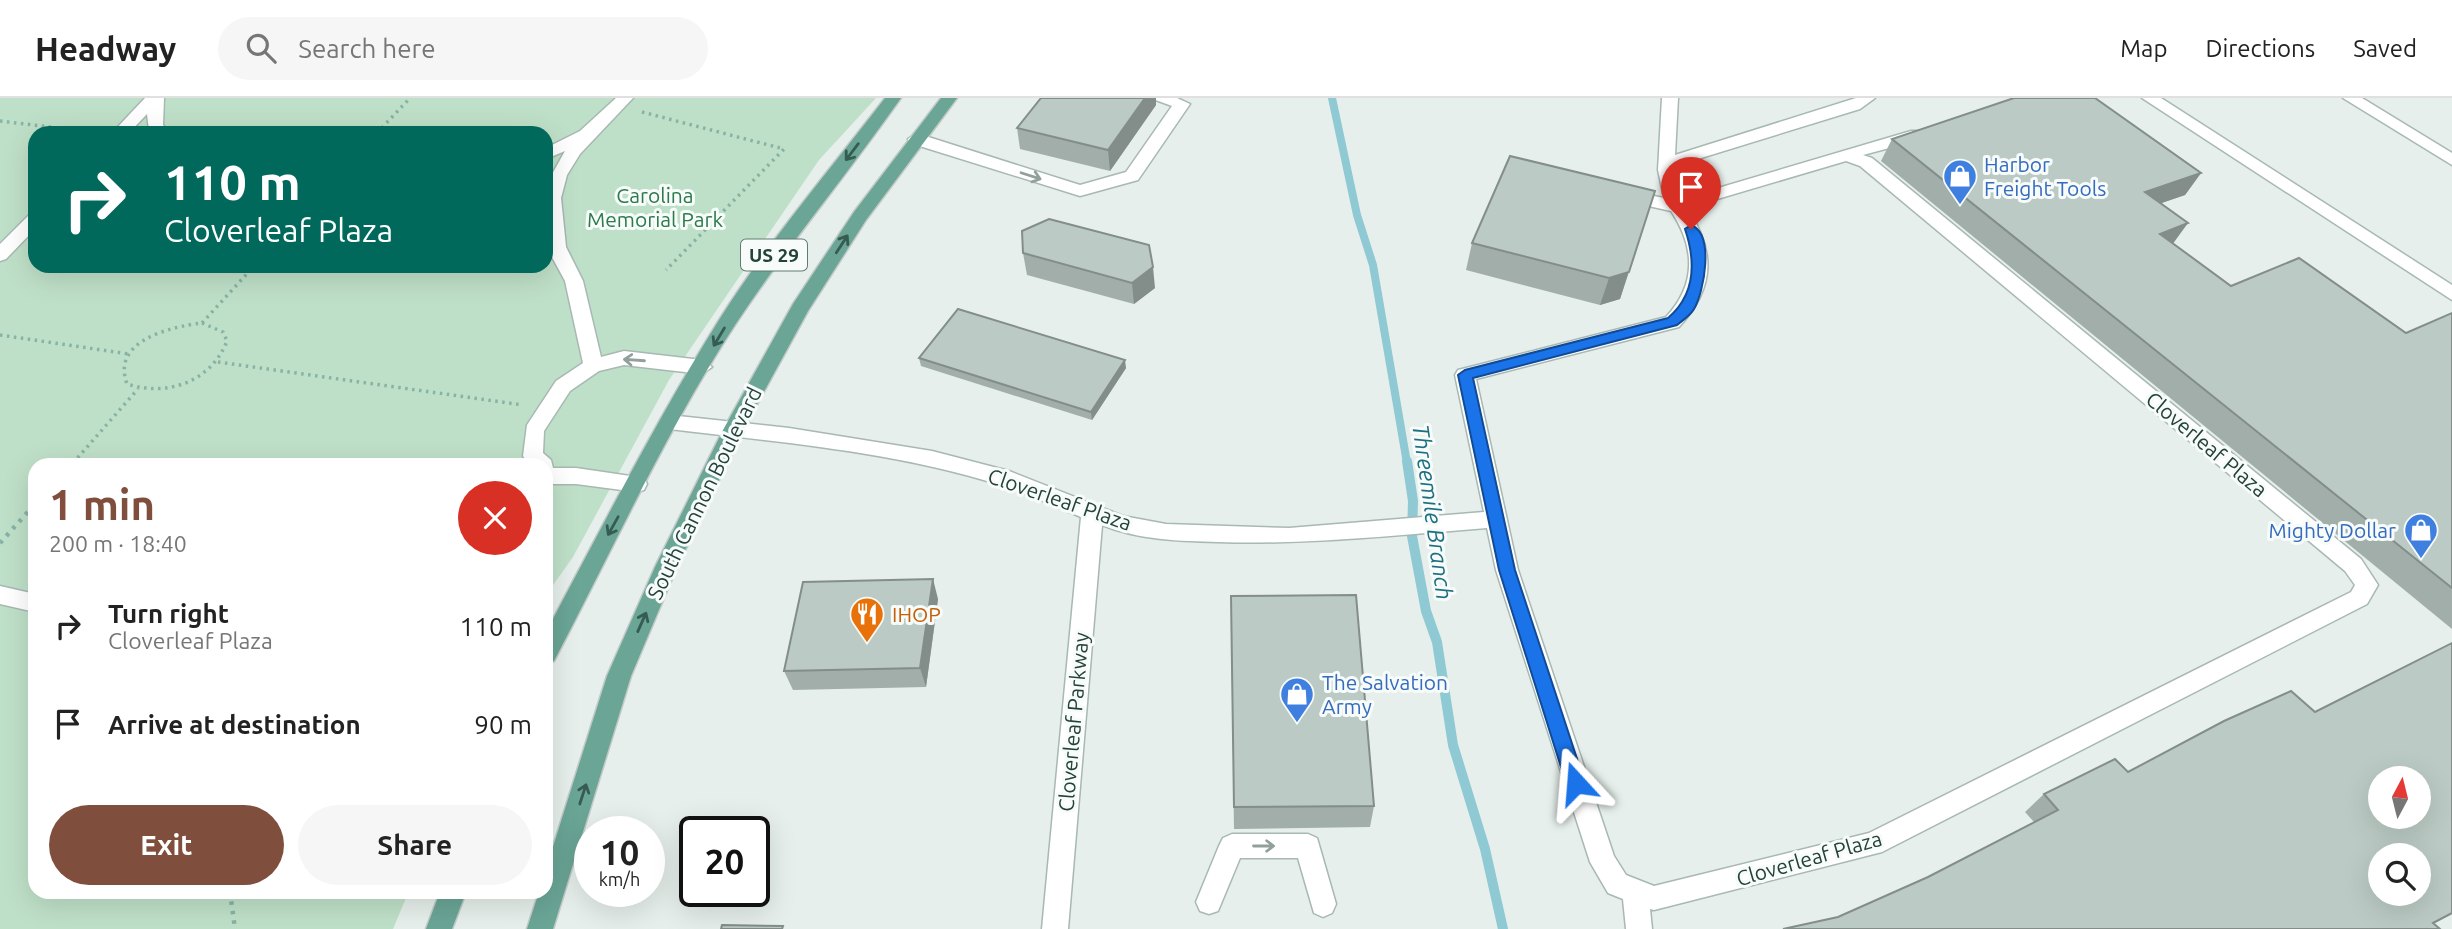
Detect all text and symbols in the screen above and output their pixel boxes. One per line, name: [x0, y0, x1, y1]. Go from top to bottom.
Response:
search box: [218, 17, 708, 80]
icon: search: [242, 29, 280, 67]
text: Headway: [35, 30, 176, 67]
text: Search here: [298, 34, 436, 63]
text: Map: [2120, 35, 2167, 62]
text: Directions: [2205, 35, 2315, 62]
text: Saved: [2353, 35, 2417, 62]
one-way arrow: [845, 143, 860, 162]
place label: Harbor Freight Tools: [1984, 152, 2106, 200]
icon: right: [49, 154, 140, 245]
text: 110 m: [164, 154, 301, 209]
pin: [1661, 157, 1721, 229]
shop icon: Harbor Freight Tools: [1941, 157, 1979, 206]
icon: arrive: [1672, 168, 1710, 206]
one-way arrow: [1020, 171, 1042, 183]
park label: Carolina Memorial Park: [587, 183, 723, 231]
text: Cloverleaf Plaza: [164, 212, 393, 248]
one-way arrow: [835, 235, 850, 254]
road number: US 29: [741, 239, 807, 270]
one-way arrow: [712, 326, 726, 346]
one-way arrow: [623, 353, 646, 366]
street label: South Cannon Boulevard: [642, 383, 766, 603]
street label: Cloverleaf Plaza: [2142, 386, 2272, 502]
water label: Threemile Branch: [1408, 423, 1458, 601]
street label: Cloverleaf Plaza: [985, 463, 1135, 535]
text: 1 min: [49, 481, 155, 528]
button: close: [458, 481, 532, 555]
shop icon: Mighty Dollar: [2402, 511, 2440, 560]
one-way arrow: [606, 515, 620, 535]
place label: Mighty Dollar: [2268, 518, 2396, 542]
text: 200 m · 18:40: [49, 531, 187, 556]
restaurant icon: IHOP: [848, 595, 886, 644]
text: Turn right: [108, 599, 229, 628]
place label: IHOP: [892, 602, 941, 626]
icon: right: [49, 607, 87, 645]
one-way arrow: [637, 611, 650, 633]
text: 110 m: [460, 612, 532, 641]
text: Cloverleaf Plaza: [108, 628, 273, 653]
street label: Cloverleaf Parkway: [1053, 631, 1093, 813]
place label: The Salvation Army: [1322, 670, 1448, 718]
shop icon: The Salvation Army: [1278, 675, 1316, 724]
icon: arrive: [49, 705, 87, 743]
text: Arrive at destination: [108, 710, 361, 739]
text: 90 m: [474, 710, 532, 739]
position arrow: [1539, 746, 1613, 820]
north arrow: [2368, 766, 2431, 830]
map controls: [2368, 766, 2431, 906]
one-way arrow: [577, 783, 590, 805]
button: Exit: [49, 805, 284, 885]
button: Share: [298, 805, 532, 885]
speed limit sign: 20: [679, 816, 770, 907]
street label: Cloverleaf Plaza: [1733, 826, 1885, 890]
text: 10: [600, 832, 639, 872]
one-way arrow: [1252, 839, 1275, 853]
button: search: [2368, 843, 2431, 906]
text: km/h: [599, 869, 640, 889]

